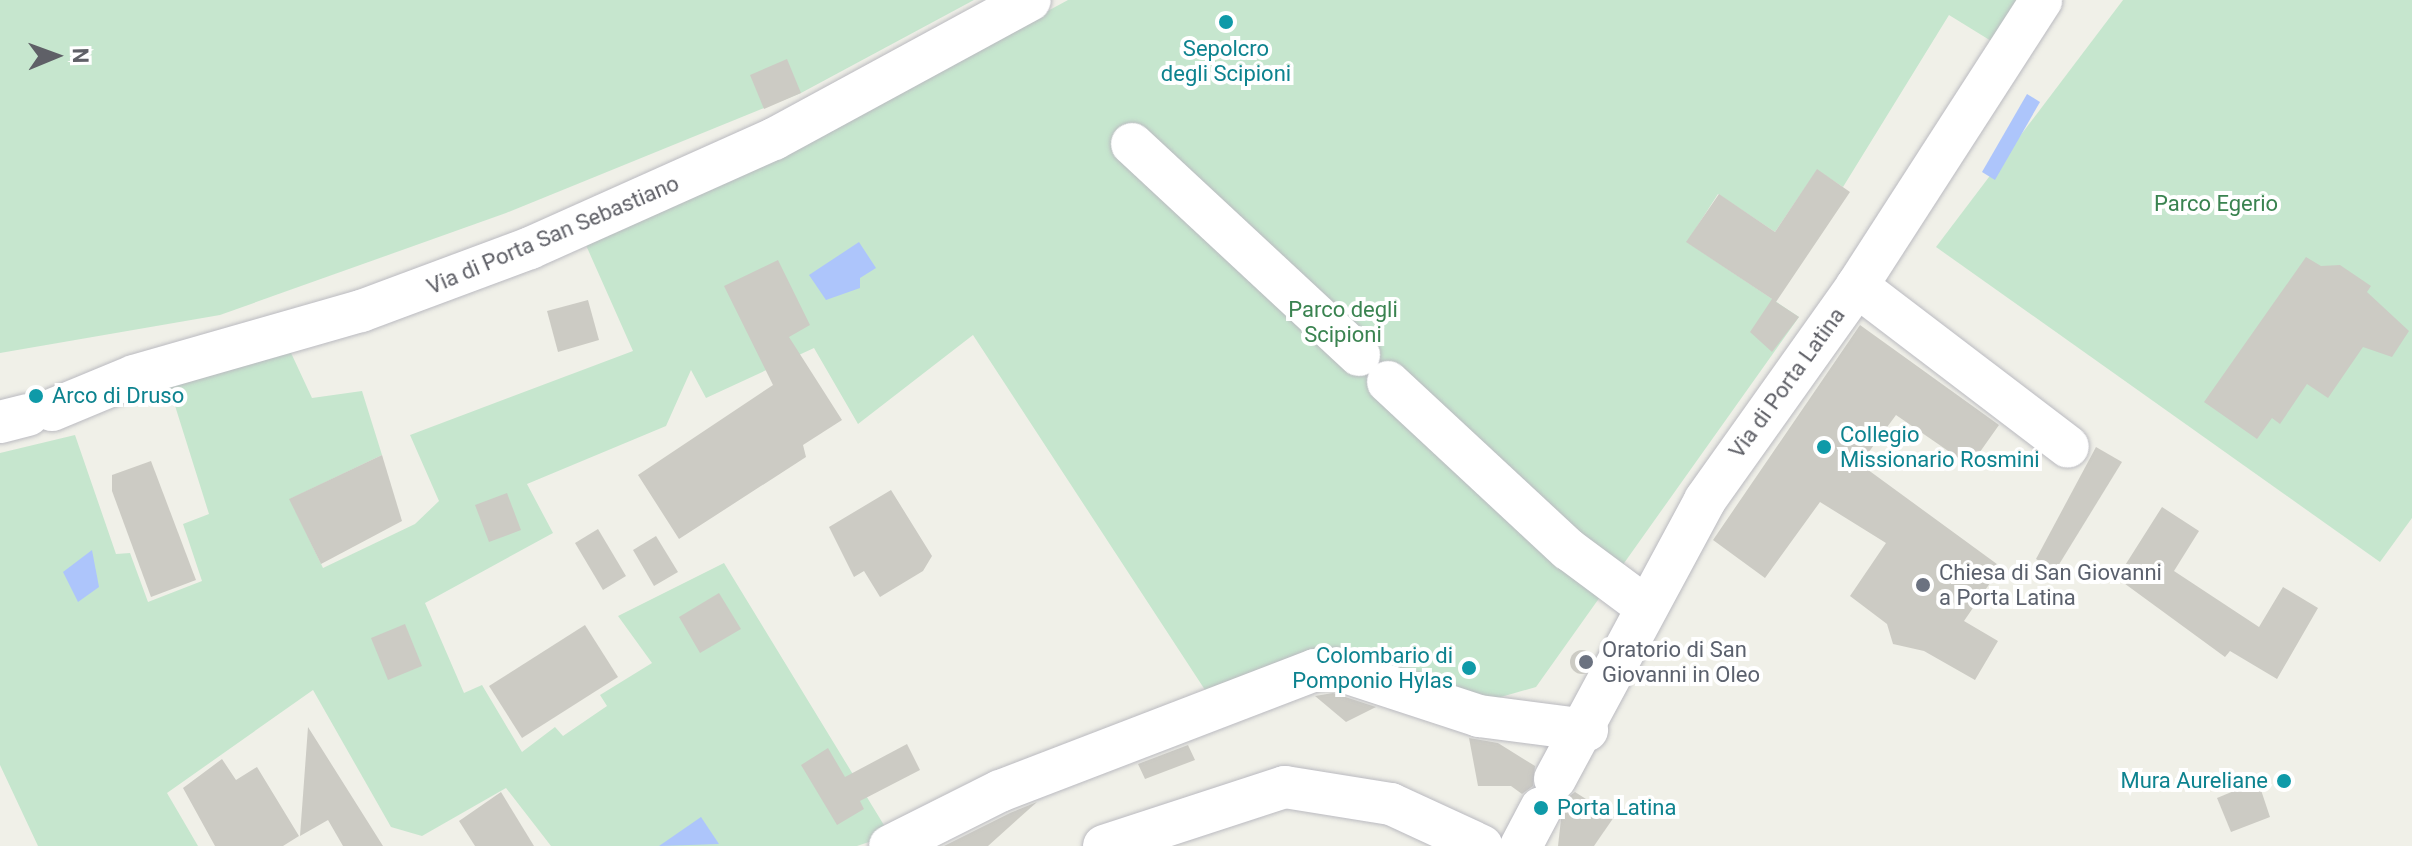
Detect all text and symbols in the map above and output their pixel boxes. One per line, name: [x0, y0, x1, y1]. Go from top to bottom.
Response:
marker: Sepolcro degli Scipioni: [1217, 13, 1235, 31]
north arrow: [16, 16, 96, 96]
place label: Sepolcro degli Scipioni: [1161, 35, 1291, 86]
text: N: [68, 48, 93, 64]
street label: Via di Porta San Sebastiano: [423, 170, 683, 300]
park label: Parco Egerio: [2154, 191, 2278, 217]
park label: Parco degli Scipioni: [1288, 296, 1398, 348]
street label: Via di Porta Latina: [1724, 303, 1850, 463]
place label: Arco di Druso: [52, 383, 184, 409]
marker: Arco di Druso: [27, 387, 45, 405]
place label: Collegio Missionario Rosmini: [1840, 421, 2040, 472]
marker: Collegio Missionario Rosmini: [1815, 438, 1833, 456]
place label: Chiesa di San Giovanni a Porta Latina: [1939, 559, 2162, 610]
marker: Chiesa di San Giovanni a Porta Latina: [1914, 576, 1932, 594]
place label: Oratorio di San Giovanni in Oleo: [1602, 636, 1760, 688]
place label: Colombario di Pomponio Hylas: [1292, 642, 1453, 694]
marker: Oratorio di San Giovanni in Oleo: [1577, 653, 1595, 671]
marker: Colombario di Pomponio Hylas: [1460, 659, 1478, 677]
place label: Mura Aureliane: [2120, 768, 2268, 794]
marker: Mura Aureliane: [2275, 772, 2293, 790]
place label: Porta Latina: [1557, 795, 1676, 821]
marker: Porta Latina: [1532, 799, 1550, 817]

